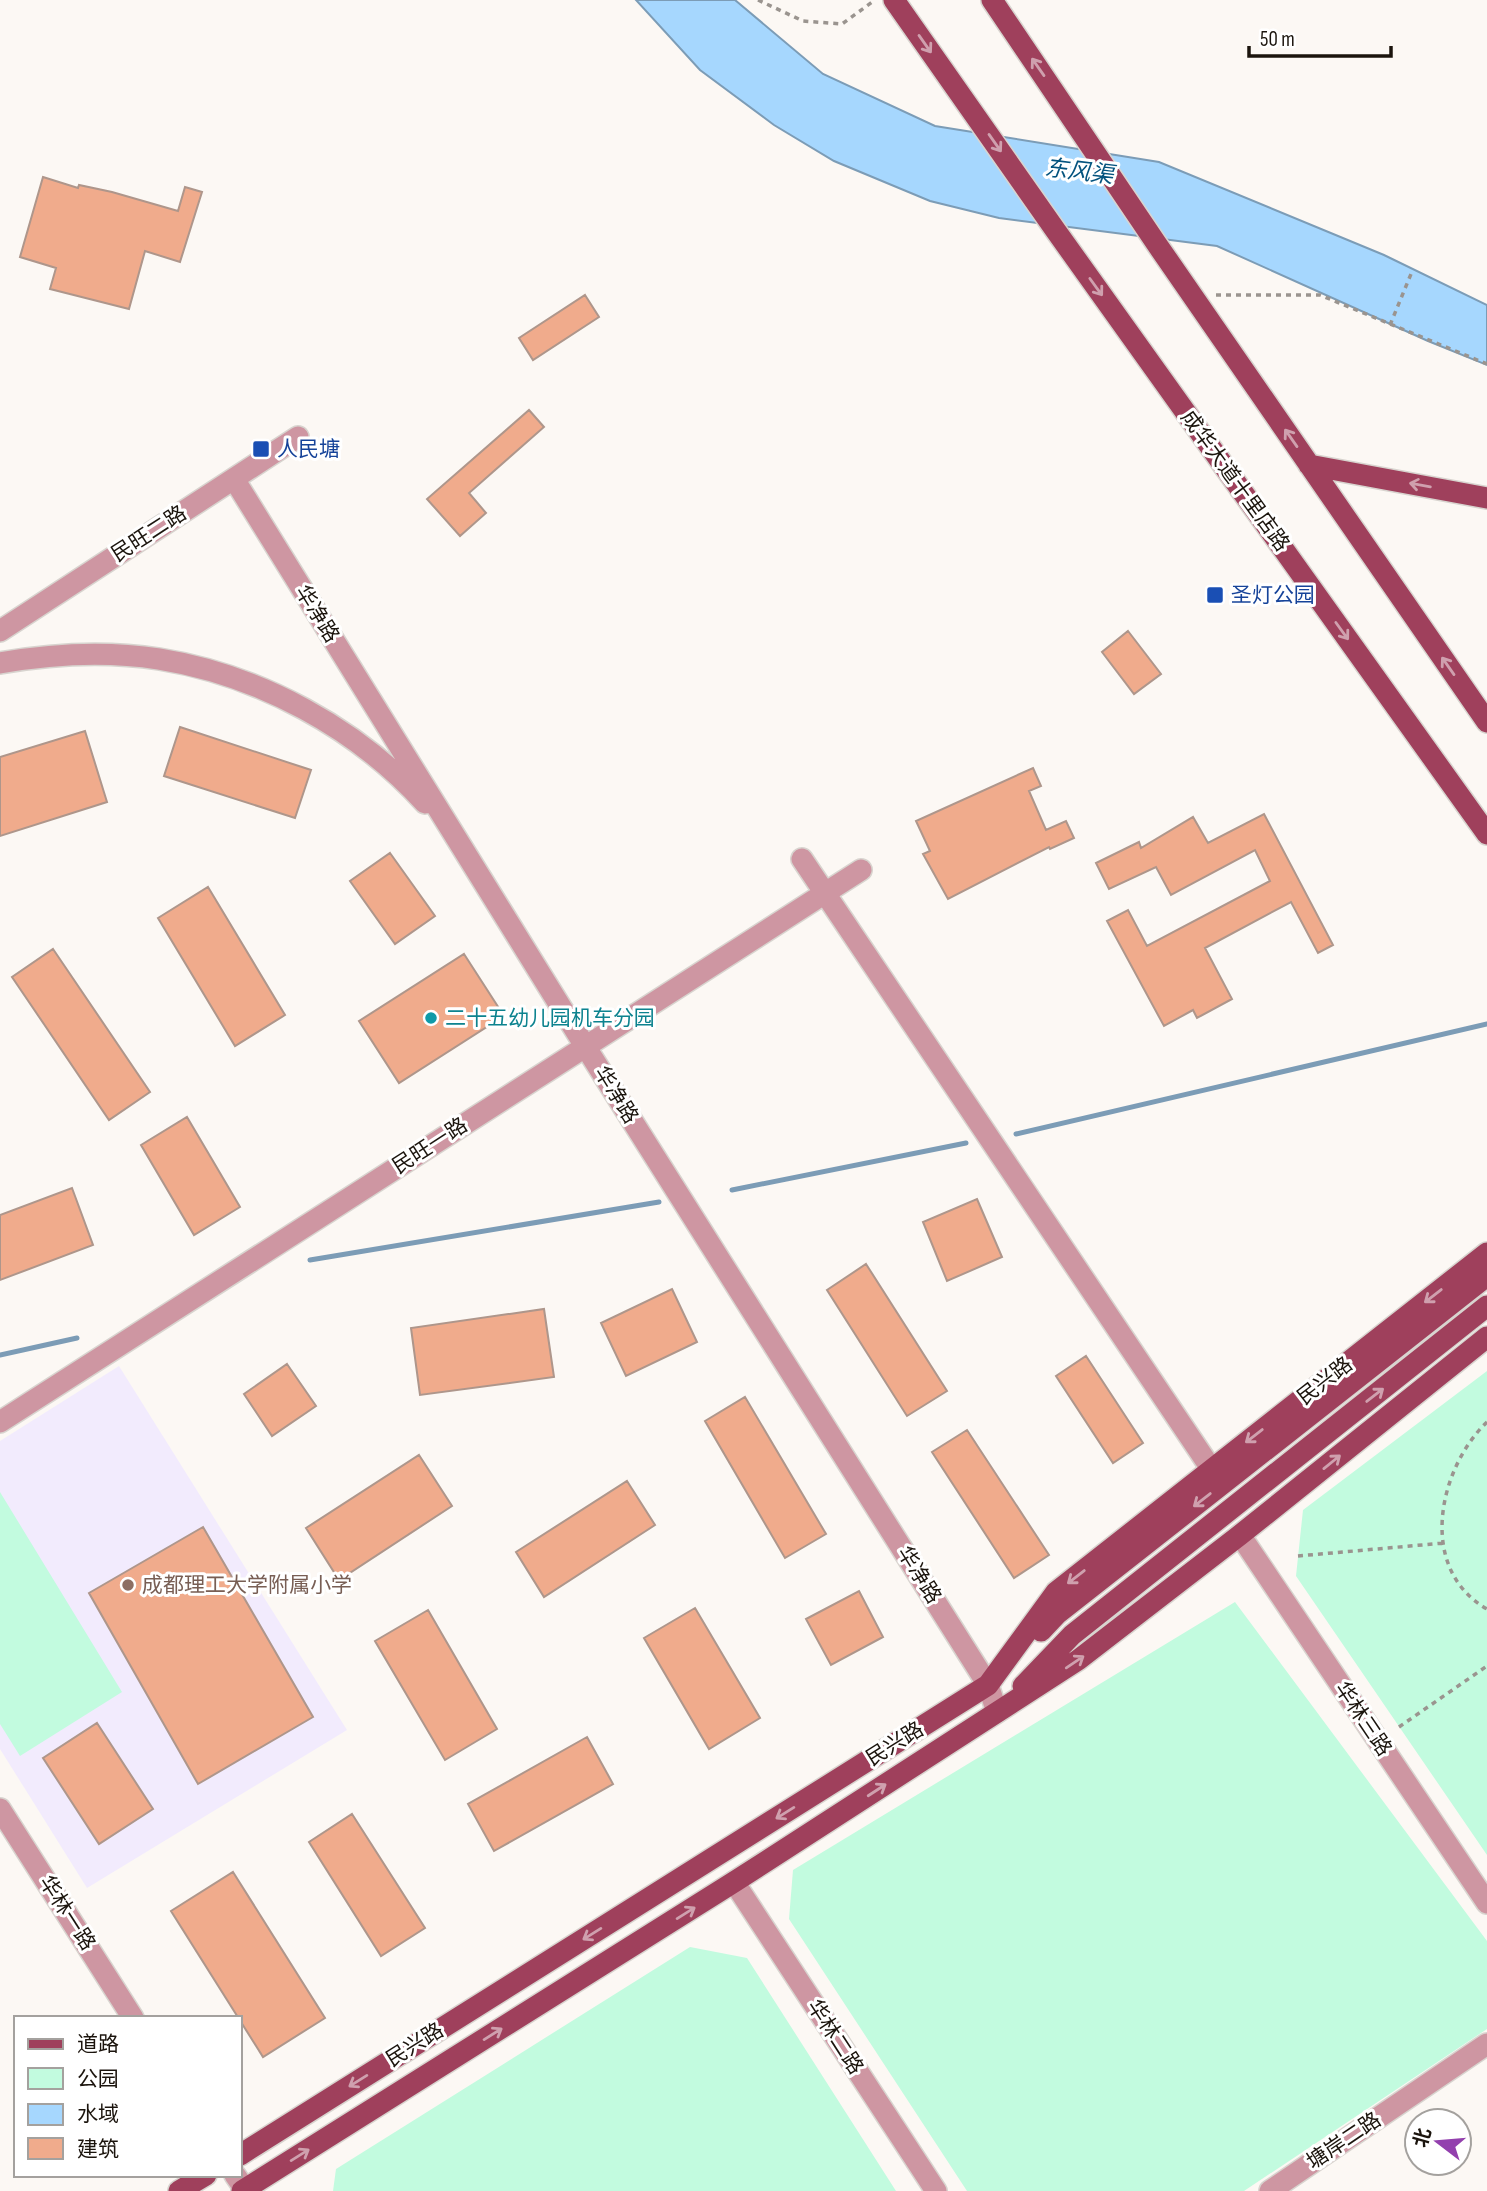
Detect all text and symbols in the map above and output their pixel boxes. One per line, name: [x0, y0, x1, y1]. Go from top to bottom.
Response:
scale bar: [1249, 14, 1391, 58]
text: 50 m: [1260, 27, 1295, 52]
one-way arrow: [918, 34, 932, 53]
one-way arrow: [1031, 58, 1045, 77]
one-way arrow: [988, 133, 1002, 152]
water label: 东风渠: [1043, 154, 1118, 190]
one-way arrow: [1089, 277, 1103, 296]
street label: 成华大道十里店路: [1176, 406, 1294, 556]
one-way arrow: [1284, 429, 1298, 448]
place label: 人民塘: [277, 437, 340, 462]
marker: 人民塘: [251, 439, 271, 459]
one-way arrow: [1409, 478, 1432, 491]
street label: 民旺二路: [107, 501, 191, 567]
street label: 华净路: [290, 581, 344, 647]
place label: 圣灯公园: [1231, 583, 1315, 608]
marker: 圣灯公园: [1205, 585, 1225, 605]
one-way arrow: [1335, 621, 1349, 640]
one-way arrow: [1441, 657, 1455, 676]
place label: 二十五幼儿园机车分园: [445, 1006, 655, 1031]
marker: 二十五幼儿园机车分园: [423, 1010, 439, 1026]
street label: 华净路: [589, 1062, 643, 1128]
street label: 民旺一路: [388, 1113, 472, 1179]
one-way arrow: [1425, 1288, 1443, 1303]
street label: 民兴路: [1292, 1352, 1358, 1410]
one-way arrow: [1365, 1387, 1384, 1402]
one-way arrow: [1246, 1429, 1264, 1444]
one-way arrow: [1322, 1454, 1340, 1470]
one-way arrow: [1193, 1493, 1212, 1508]
street label: 华净路: [892, 1542, 946, 1608]
one-way arrow: [1067, 1569, 1085, 1584]
place label: 成都理工大学附属小学: [142, 1573, 352, 1598]
marker: 成都理工大学附属小学: [120, 1577, 136, 1593]
one-way arrow: [1065, 1655, 1084, 1669]
street label: 华林三路: [1329, 1677, 1397, 1761]
street label: 民兴路: [862, 1717, 928, 1771]
one-way arrow: [867, 1782, 886, 1797]
one-way arrow: [776, 1805, 795, 1820]
street label: 华林一路: [34, 1871, 100, 1955]
one-way arrow: [675, 1905, 695, 1919]
one-way arrow: [583, 1927, 603, 1941]
street label: 华林二路: [802, 1995, 868, 2079]
legend: [14, 2016, 242, 2177]
street label: 民兴路: [382, 2018, 448, 2072]
one-way arrow: [483, 2026, 502, 2041]
text: 道路: [77, 2032, 119, 2057]
text: 公园: [77, 2067, 119, 2092]
one-way arrow: [349, 2074, 369, 2088]
text: 水域: [77, 2102, 119, 2127]
street label: 塘岸二路: [1302, 2107, 1386, 2175]
north arrow: [1403, 2107, 1473, 2177]
text: 北: [1409, 2125, 1437, 2150]
text: 建筑: [77, 2137, 119, 2162]
one-way arrow: [290, 2147, 310, 2161]

